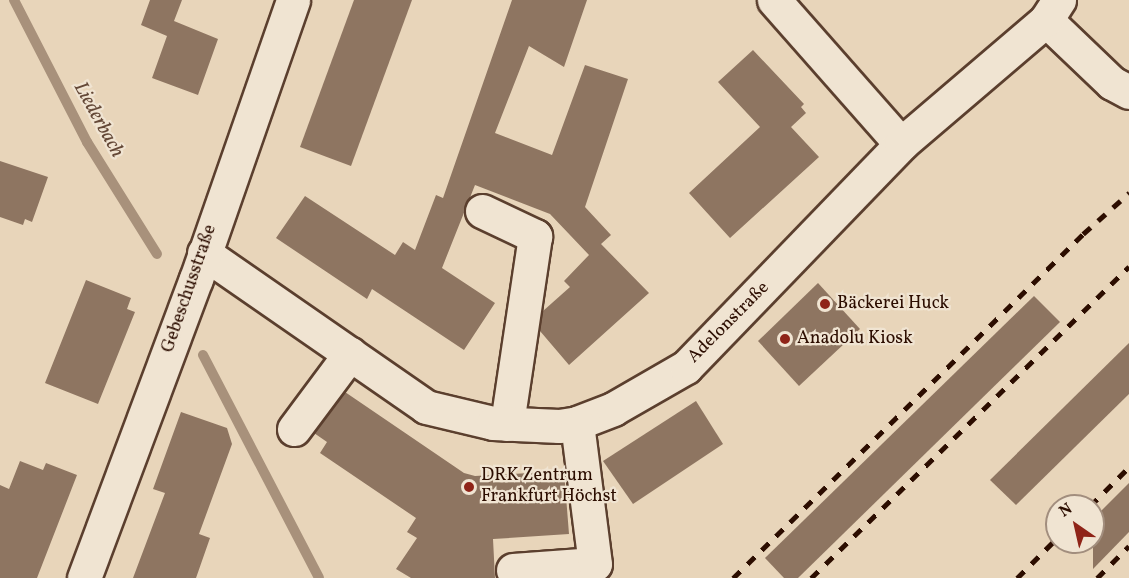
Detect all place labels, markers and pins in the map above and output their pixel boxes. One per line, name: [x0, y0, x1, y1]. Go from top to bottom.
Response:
place label: Bäckerei Huck: [837, 293, 949, 315]
marker: Bäckerei Huck: [818, 297, 832, 311]
place label: Anadolu Kiosk: [797, 328, 913, 350]
marker: Anadolu Kiosk: [778, 332, 792, 346]
place label: DRK Zentrum Frankfurt Höchst: [481, 466, 617, 508]
marker: DRK Zentrum Frankfurt Höchst: [462, 480, 476, 494]

